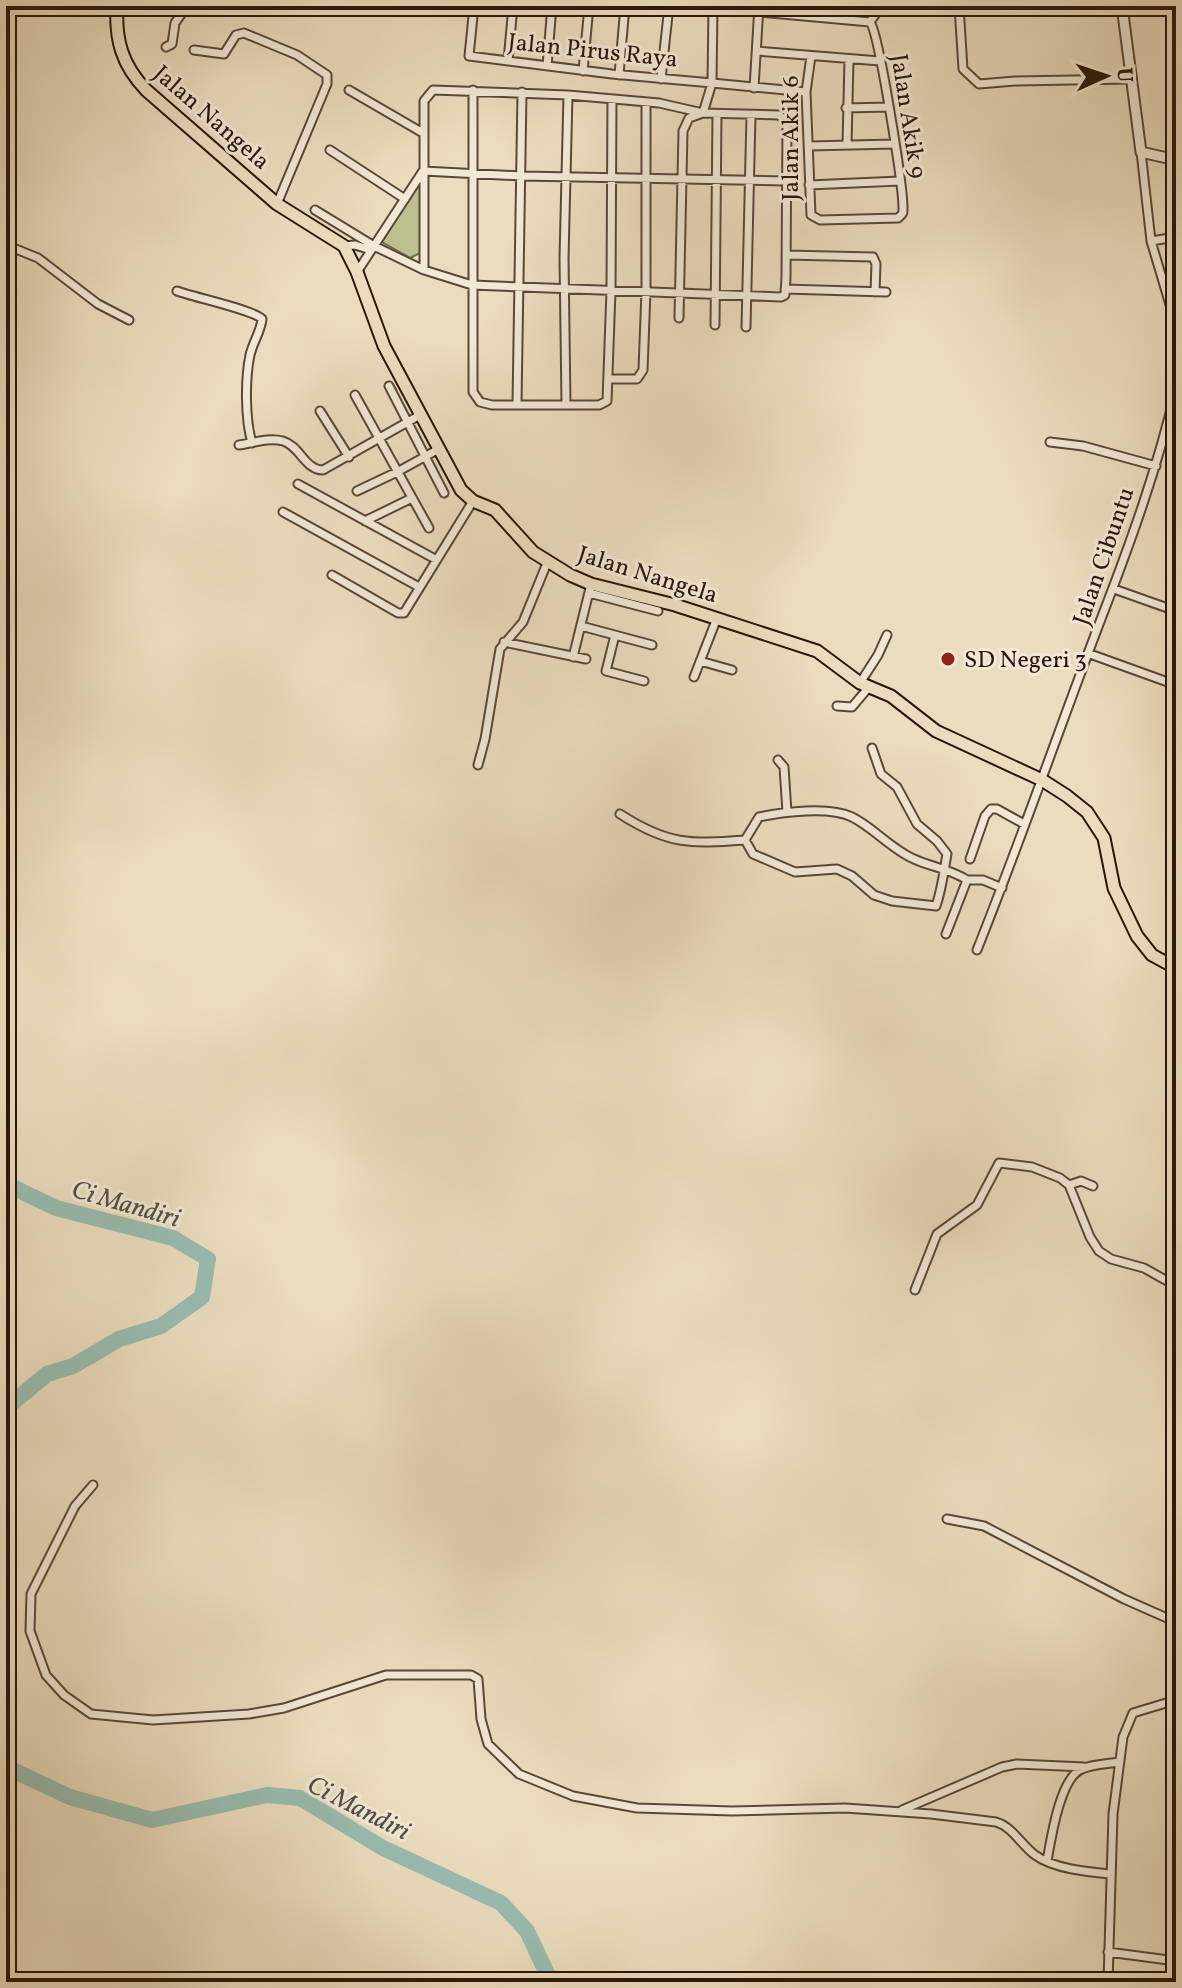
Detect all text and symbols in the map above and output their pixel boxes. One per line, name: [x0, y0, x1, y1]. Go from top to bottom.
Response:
street label: Jalan Pirus Raya: [506, 26, 679, 78]
north arrow: [1066, 36, 1146, 116]
street label: Jalan Akik 9: [880, 52, 934, 181]
street label: Jalan Nangela: [145, 58, 277, 179]
text: U: [1108, 67, 1139, 83]
street label: Jalan Akik 6: [775, 75, 809, 201]
street label: Jalan Cibuntu: [1065, 483, 1144, 630]
street label: Jalan Nangela: [573, 538, 722, 613]
place label: SD Negeri 3: [964, 644, 1087, 678]
marker: SD Negeri 3: [939, 650, 957, 668]
water label: Ci Mandiri: [67, 1172, 184, 1238]
water label: Ci Mandiri: [300, 1768, 416, 1850]

